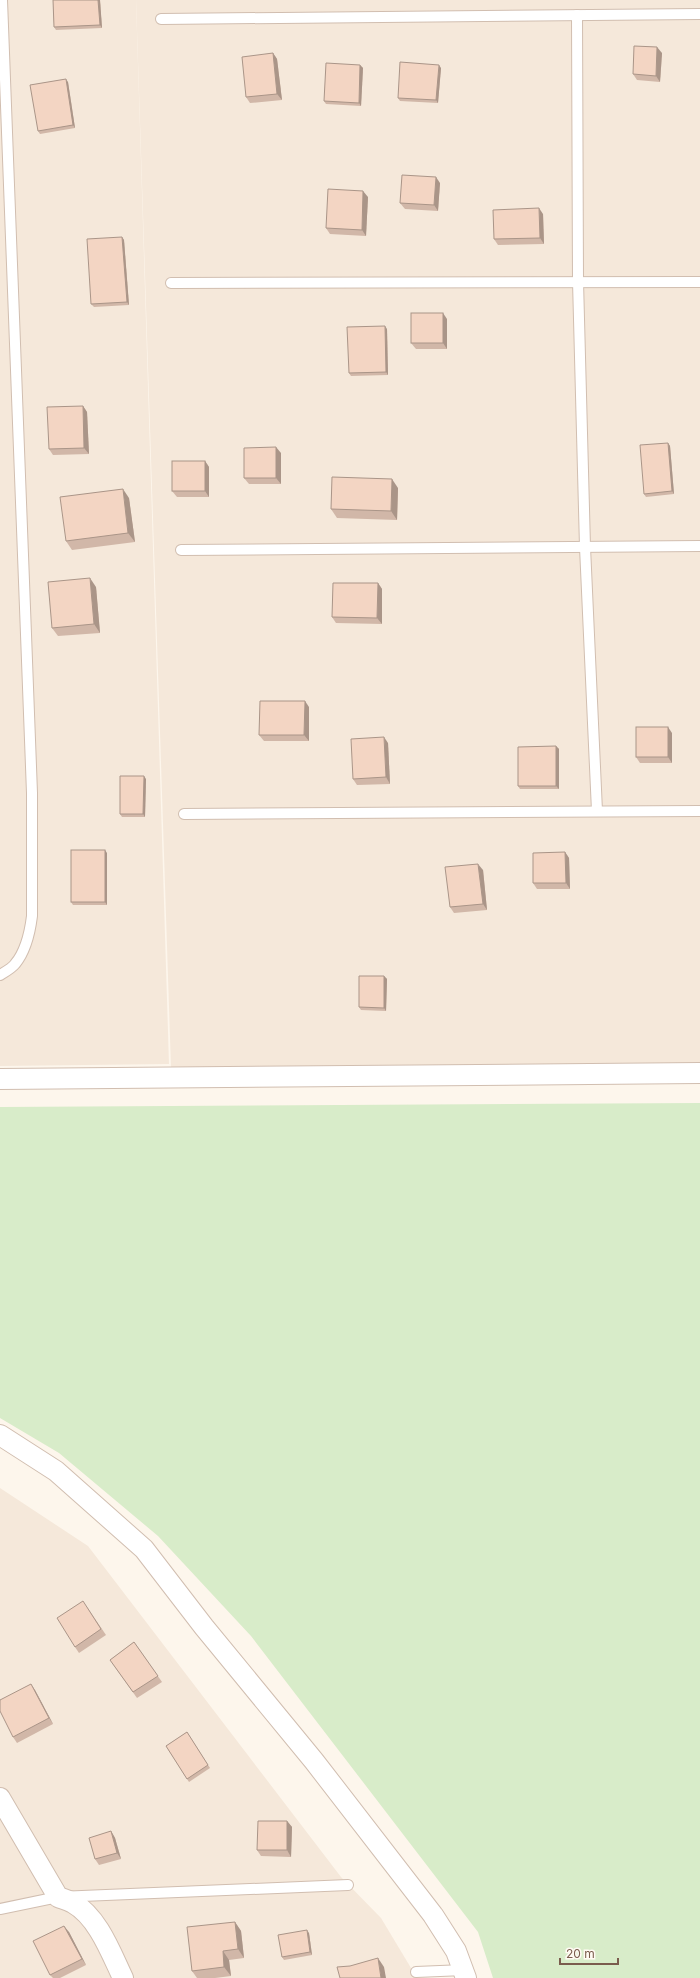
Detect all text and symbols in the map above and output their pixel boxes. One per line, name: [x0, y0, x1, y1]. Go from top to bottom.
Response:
scale bar: [560, 1940, 618, 1966]
text: 20 m: [566, 1946, 595, 1961]

